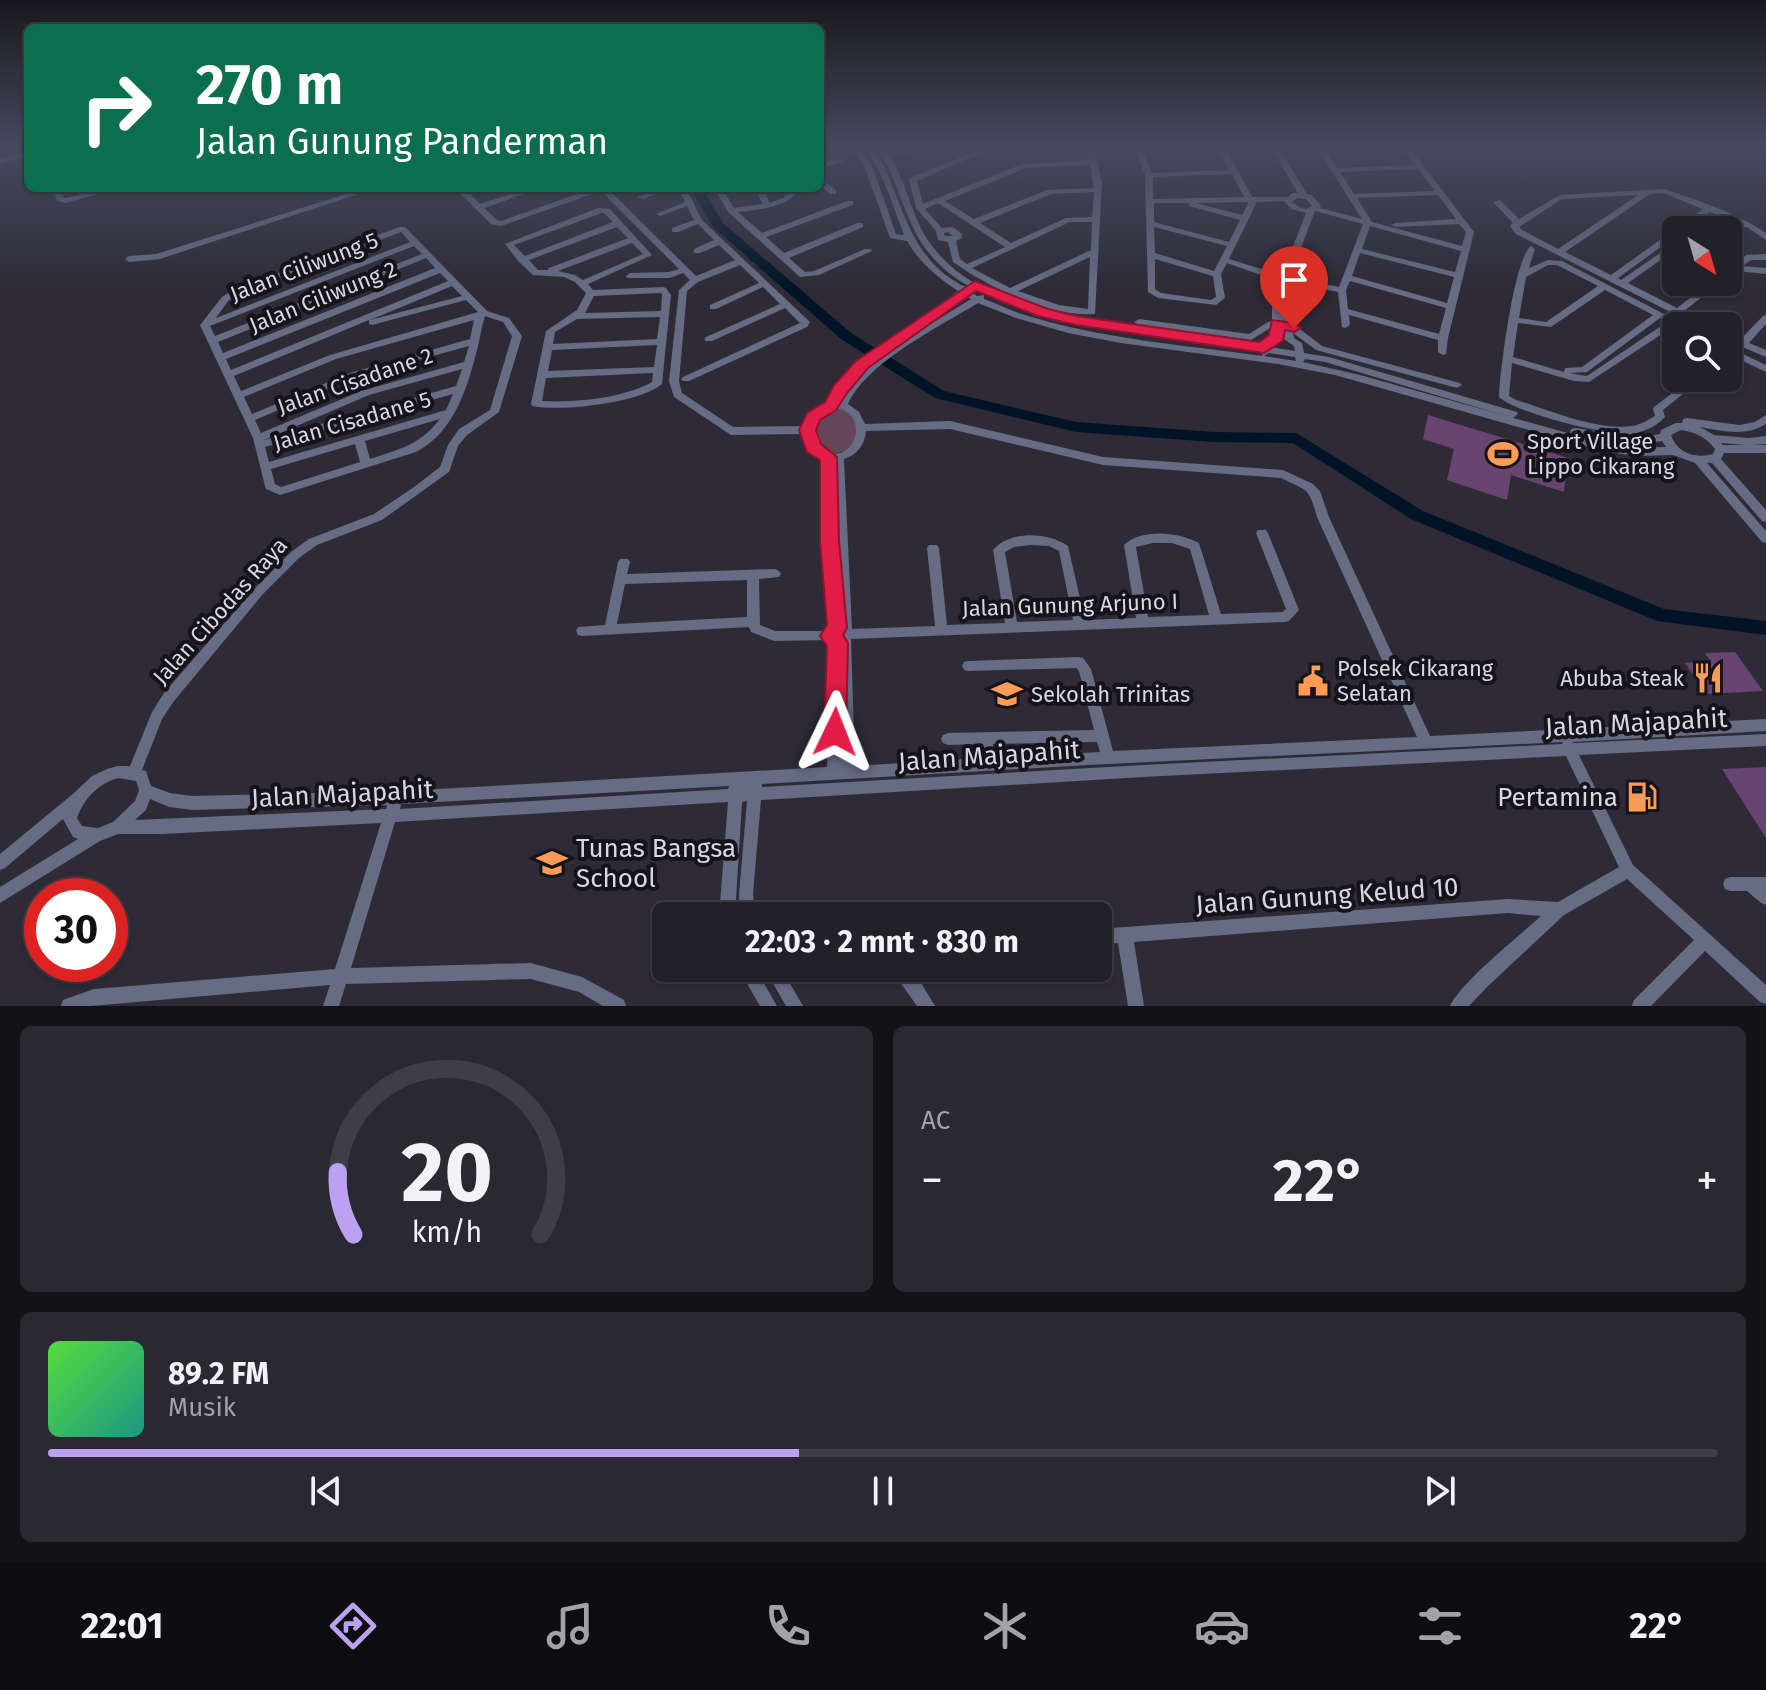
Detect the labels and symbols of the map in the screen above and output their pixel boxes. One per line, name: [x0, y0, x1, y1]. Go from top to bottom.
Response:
north arrow: [1662, 216, 1742, 296]
street label: Jalan Ciliwung 5: [226, 226, 382, 308]
pin: [1260, 246, 1328, 328]
street label: Jalan Ciliwung 2: [245, 255, 401, 339]
street label: Jalan Cisadane 2: [274, 342, 436, 420]
street label: Jalan Cisadane 5: [270, 386, 434, 456]
place label: Sport Village Lippo Cikarang: [1527, 428, 1675, 480]
sports icon: Sport Village Lippo Cikarang: [1486, 437, 1520, 471]
street label: Jalan Cibodas Raya: [147, 532, 293, 690]
street label: Jalan Gunung Arjuno I: [962, 588, 1178, 622]
place label: Polsek Cikarang Selatan: [1337, 655, 1494, 707]
restaurant icon: Abuba Steak: [1691, 661, 1725, 695]
public building icon: Polsek Cikarang Selatan: [1296, 664, 1330, 698]
place label: Abuba Steak: [1560, 665, 1685, 692]
school or university icon: Sekolah Trinitas: [990, 677, 1024, 711]
place label: Sekolah Trinitas: [1031, 681, 1190, 708]
position arrow: [793, 690, 877, 774]
street label: Jalan Majapahit: [1544, 703, 1728, 743]
street label: Jalan Majapahit: [897, 734, 1082, 778]
street label: Jalan Majapahit: [250, 774, 434, 814]
fuel station icon: Pertamina: [1625, 780, 1659, 814]
place label: Pertamina: [1497, 782, 1618, 813]
place label: Tunas Bangsa School: [576, 833, 736, 894]
school or university icon: Tunas Bangsa School: [535, 846, 569, 880]
street label: Jalan Gunung Kelud 10: [1195, 871, 1459, 921]
speed limit sign: 30: [24, 878, 128, 982]

